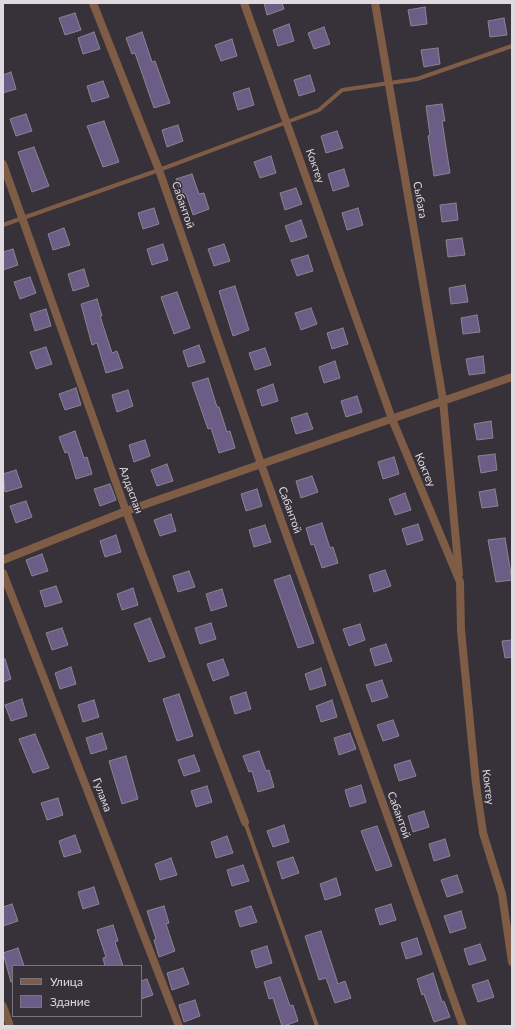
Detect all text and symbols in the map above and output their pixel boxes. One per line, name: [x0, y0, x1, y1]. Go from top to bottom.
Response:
street label: Коктеу: [303, 147, 327, 185]
street label: Сабантой: [169, 180, 197, 230]
street label: Сыбага: [410, 181, 430, 219]
street label: Коктеу: [412, 451, 438, 489]
street label: Алдаспан: [116, 465, 146, 515]
street label: Сабантой: [275, 485, 305, 535]
street label: Коктеу: [479, 769, 497, 805]
street label: Гулама: [90, 776, 114, 814]
street label: Сабантой: [384, 790, 414, 840]
legend: [12, 965, 142, 1017]
text: Улица: [50, 974, 83, 989]
text: Здание: [50, 994, 90, 1009]

